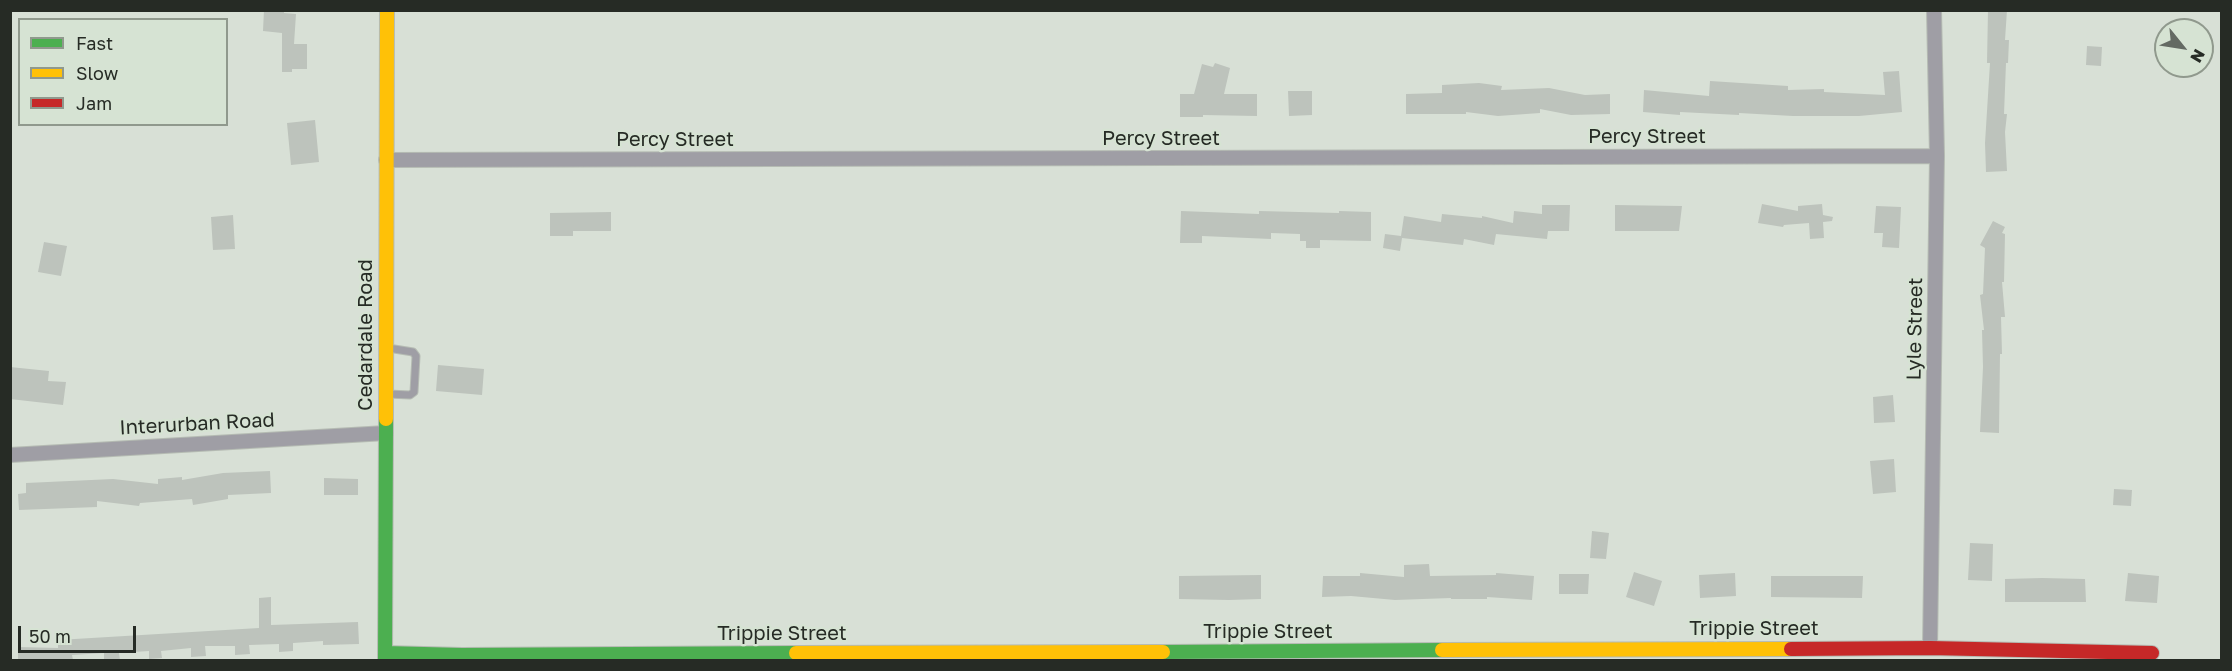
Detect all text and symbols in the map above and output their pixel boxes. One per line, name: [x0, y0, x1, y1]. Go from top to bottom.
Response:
legend: [18, 18, 228, 126]
north arrow: [2154, 18, 2214, 78]
text: Fast: [76, 32, 113, 54]
text: N: [2186, 46, 2210, 66]
text: Slow: [76, 62, 118, 84]
text: Jam: [76, 92, 112, 114]
street label: Percy Street: [1588, 125, 1706, 149]
street label: Percy Street: [1102, 127, 1220, 151]
street label: Percy Street: [616, 128, 734, 152]
street label: Cedardale Road: [354, 259, 378, 411]
street label: Lyle Street: [1902, 277, 1928, 381]
street label: Interurban Road: [119, 408, 275, 440]
scale bar: [21, 614, 140, 652]
street label: Trippie Street: [1689, 617, 1819, 641]
street label: Trippie Street: [1203, 620, 1333, 644]
street label: Trippie Street: [717, 622, 847, 646]
text: 50 m: [29, 625, 71, 647]

